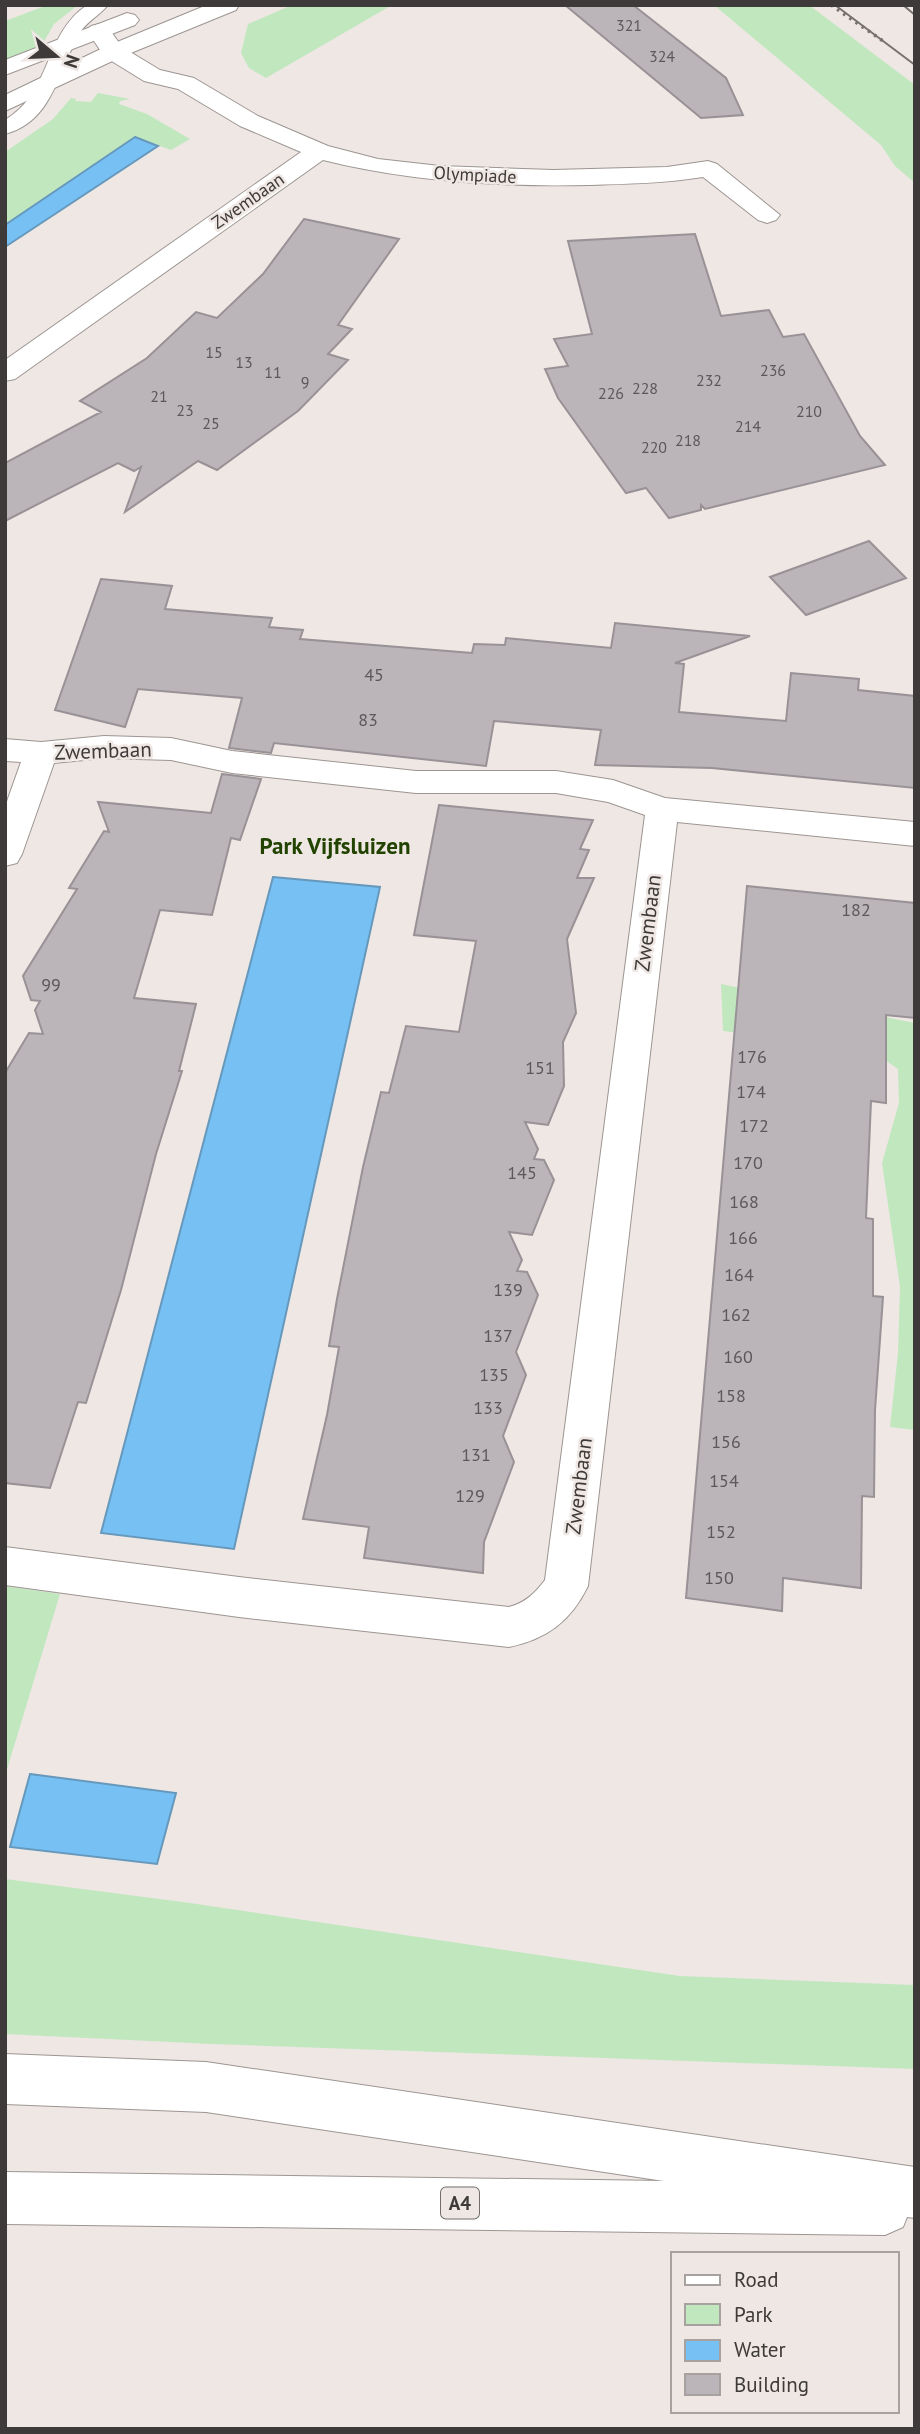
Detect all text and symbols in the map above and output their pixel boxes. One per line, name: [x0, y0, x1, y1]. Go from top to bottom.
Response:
house number: 321: [616, 15, 642, 35]
north arrow: [21, 21, 91, 91]
house number: 324: [649, 46, 675, 66]
text: N: [59, 52, 85, 71]
street label: Olympiade: [433, 161, 517, 188]
street label: Zwembaan: [207, 167, 288, 234]
house number: 15: [205, 342, 223, 362]
house number: 13: [235, 352, 253, 372]
house number: 236: [760, 360, 786, 380]
house number: 11: [264, 362, 282, 382]
house number: 232: [696, 370, 722, 390]
house number: 9: [301, 372, 309, 392]
house number: 228: [632, 378, 658, 398]
house number: 226: [598, 383, 624, 403]
house number: 21: [150, 386, 168, 406]
house number: 23: [176, 400, 194, 420]
house number: 210: [796, 401, 822, 421]
house number: 25: [202, 413, 220, 433]
house number: 214: [735, 416, 761, 436]
house number: 218: [675, 430, 701, 450]
house number: 220: [641, 437, 667, 457]
house number: 45: [364, 663, 384, 686]
house number: 83: [358, 708, 378, 731]
street label: Zwembaan: [54, 735, 152, 766]
district label: Park Vijfsluizen: [260, 831, 410, 860]
street label: Zwembaan: [628, 873, 667, 973]
house number: 182: [841, 898, 871, 921]
house number: 99: [41, 973, 61, 996]
house number: 176: [737, 1045, 767, 1068]
house number: 151: [525, 1056, 555, 1079]
house number: 174: [736, 1080, 766, 1103]
house number: 172: [739, 1114, 769, 1137]
house number: 170: [733, 1151, 763, 1174]
house number: 145: [507, 1161, 537, 1184]
house number: 168: [729, 1190, 759, 1213]
house number: 166: [728, 1226, 758, 1249]
house number: 164: [724, 1263, 754, 1286]
house number: 139: [493, 1278, 523, 1301]
house number: 162: [721, 1303, 751, 1326]
house number: 137: [483, 1324, 513, 1347]
house number: 160: [723, 1345, 753, 1368]
house number: 135: [479, 1363, 509, 1386]
house number: 158: [716, 1384, 746, 1407]
house number: 133: [473, 1396, 503, 1419]
house number: 156: [711, 1430, 741, 1453]
street label: Zwembaan: [559, 1436, 598, 1536]
house number: 131: [461, 1443, 491, 1466]
house number: 154: [709, 1469, 739, 1492]
house number: 129: [455, 1484, 485, 1507]
house number: 152: [706, 1520, 736, 1543]
house number: 150: [704, 1566, 734, 1589]
road number: A4: [441, 2188, 479, 2218]
legend: [671, 2252, 899, 2413]
text: Road: [734, 2266, 778, 2293]
text: Park: [734, 2301, 773, 2328]
text: Water: [734, 2336, 786, 2363]
text: Building: [734, 2371, 809, 2398]

